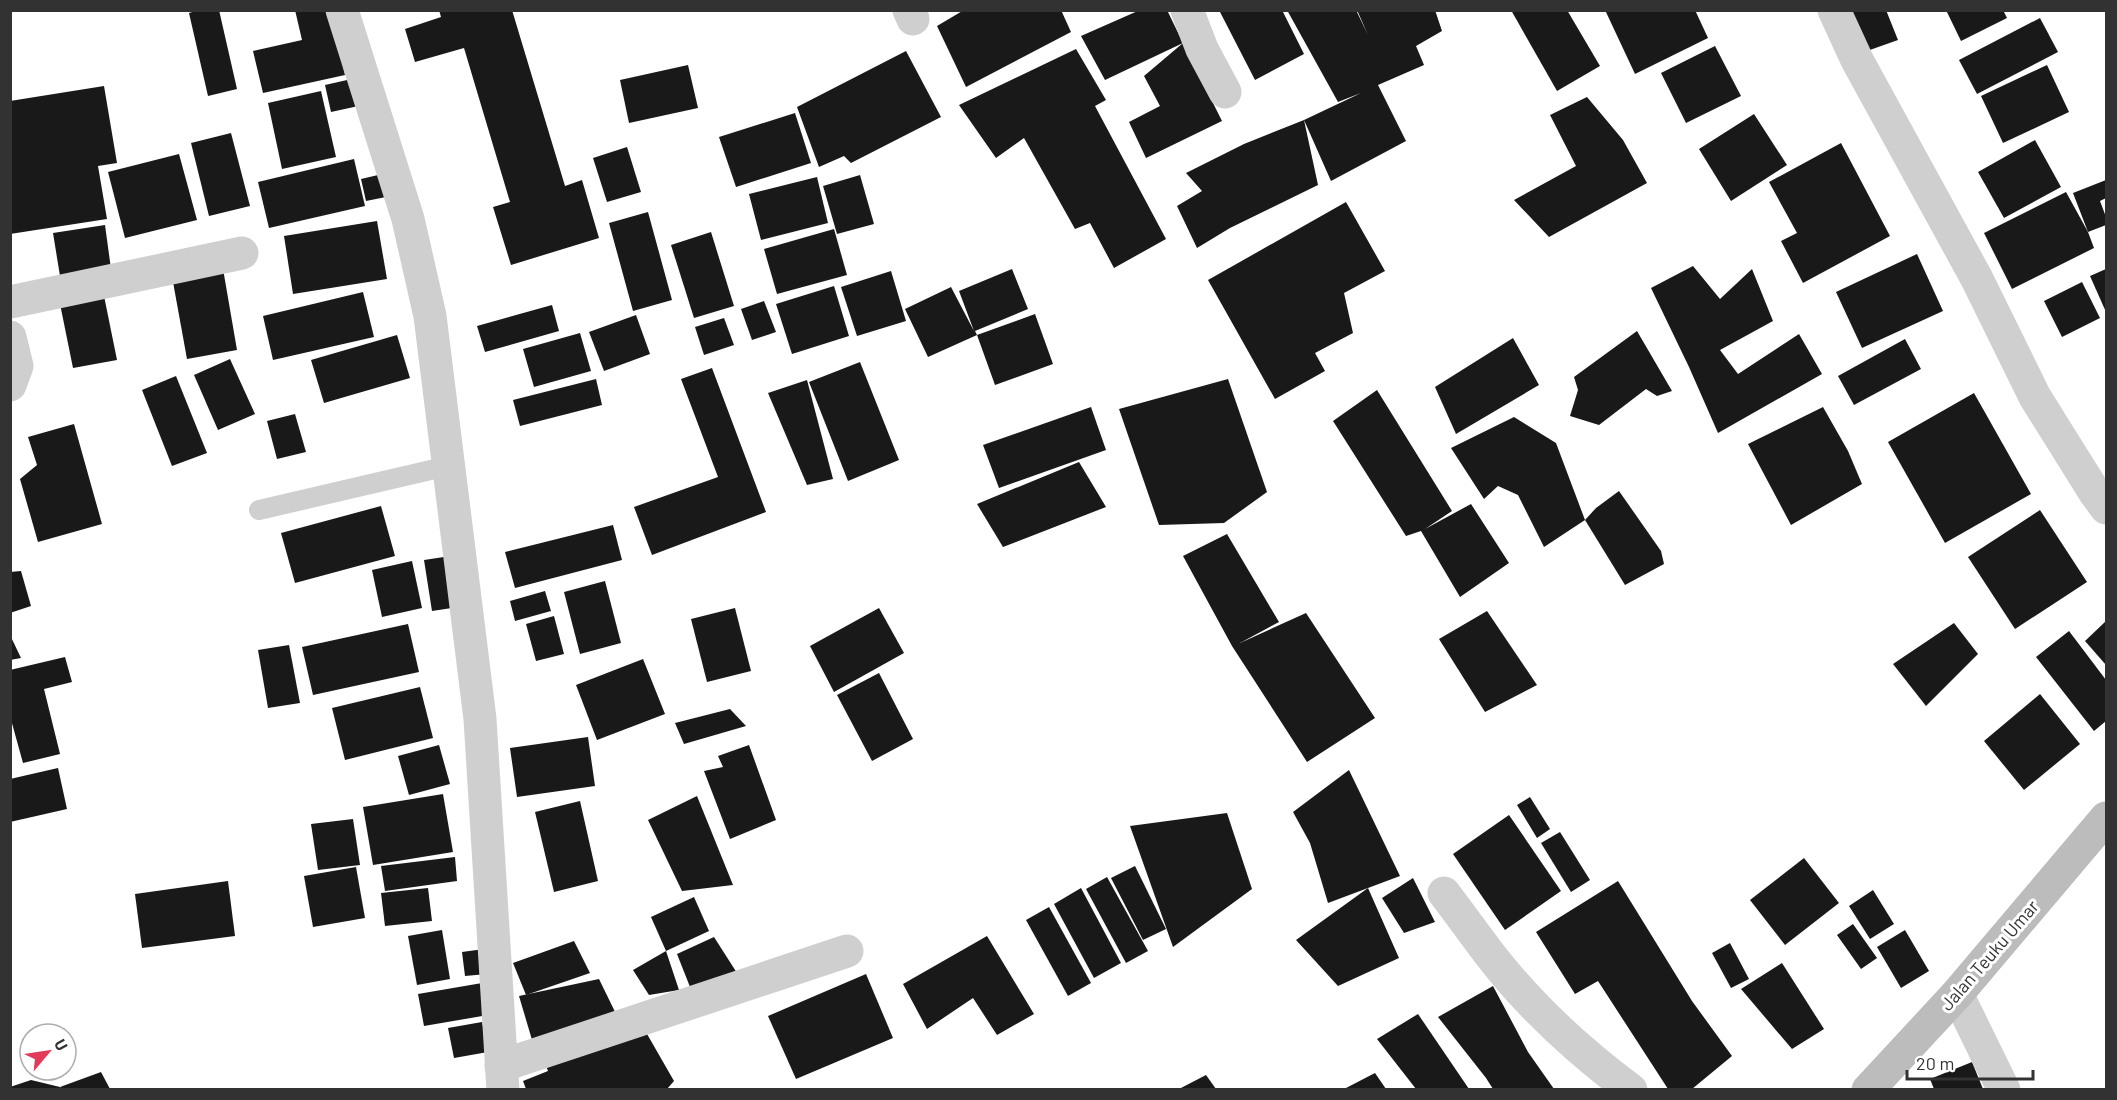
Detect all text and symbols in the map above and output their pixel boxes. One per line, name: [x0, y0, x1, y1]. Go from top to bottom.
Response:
street label: Jalan Teuku Umar: [1935, 895, 2043, 1015]
north arrow: [18, 1022, 78, 1082]
text: U: [51, 1035, 72, 1053]
scale bar: [1907, 1043, 2033, 1081]
text: 20 m: [1916, 1052, 1954, 1074]

